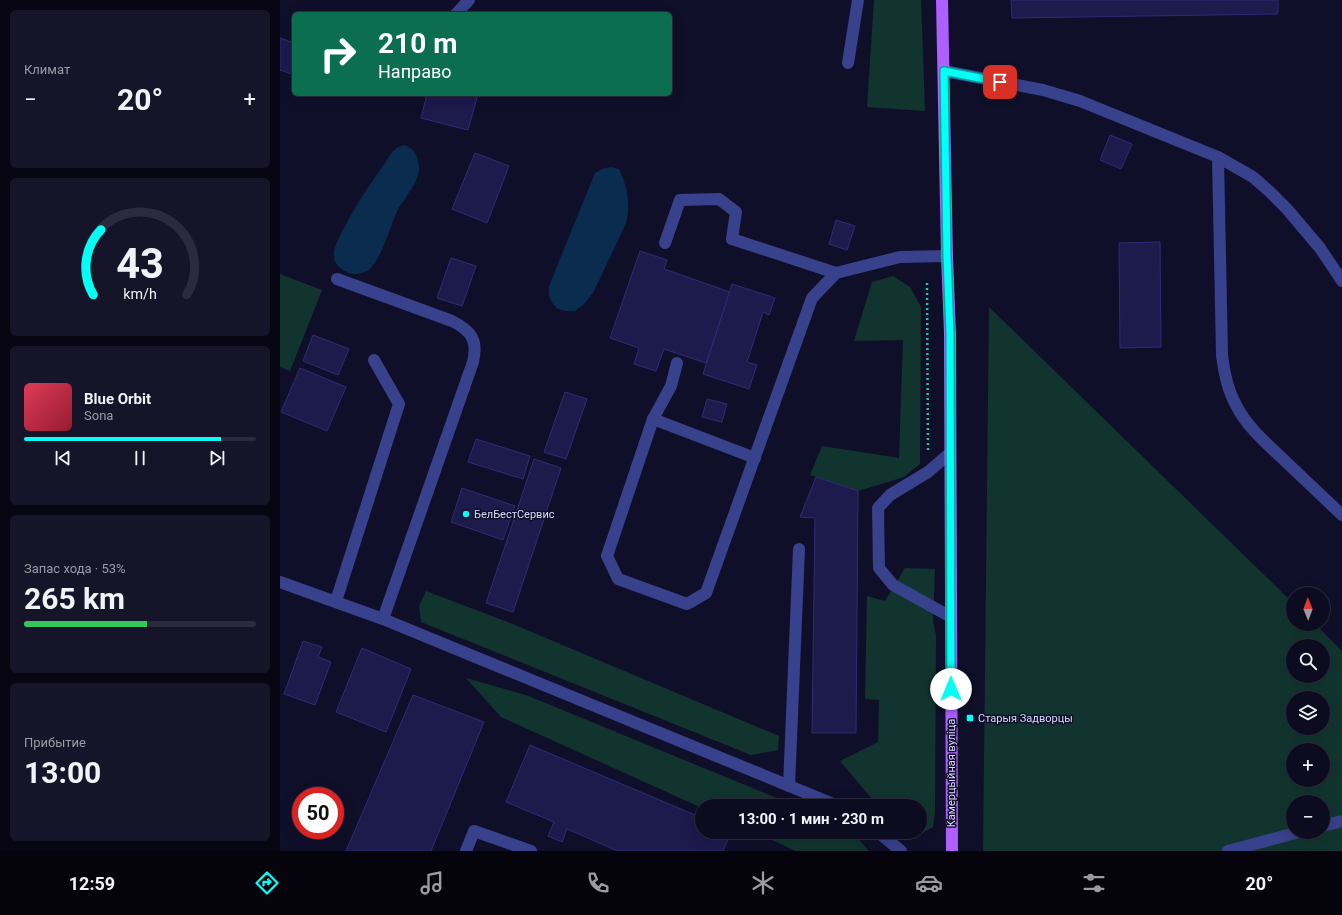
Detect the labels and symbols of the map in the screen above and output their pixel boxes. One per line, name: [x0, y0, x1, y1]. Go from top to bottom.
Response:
pin: [983, 65, 1017, 99]
place label: БелБестСервис: [474, 508, 555, 521]
marker: БелБестСервис: [461, 509, 471, 519]
north arrow: [1286, 587, 1330, 631]
position arrow: [930, 668, 972, 710]
place label: Старыя Задворцы: [978, 712, 1073, 725]
marker: Старыя Задворцы: [965, 713, 975, 723]
street label: Камерцыйная вуліца: [945, 719, 958, 827]
speed limit sign: 50: [292, 787, 344, 839]

